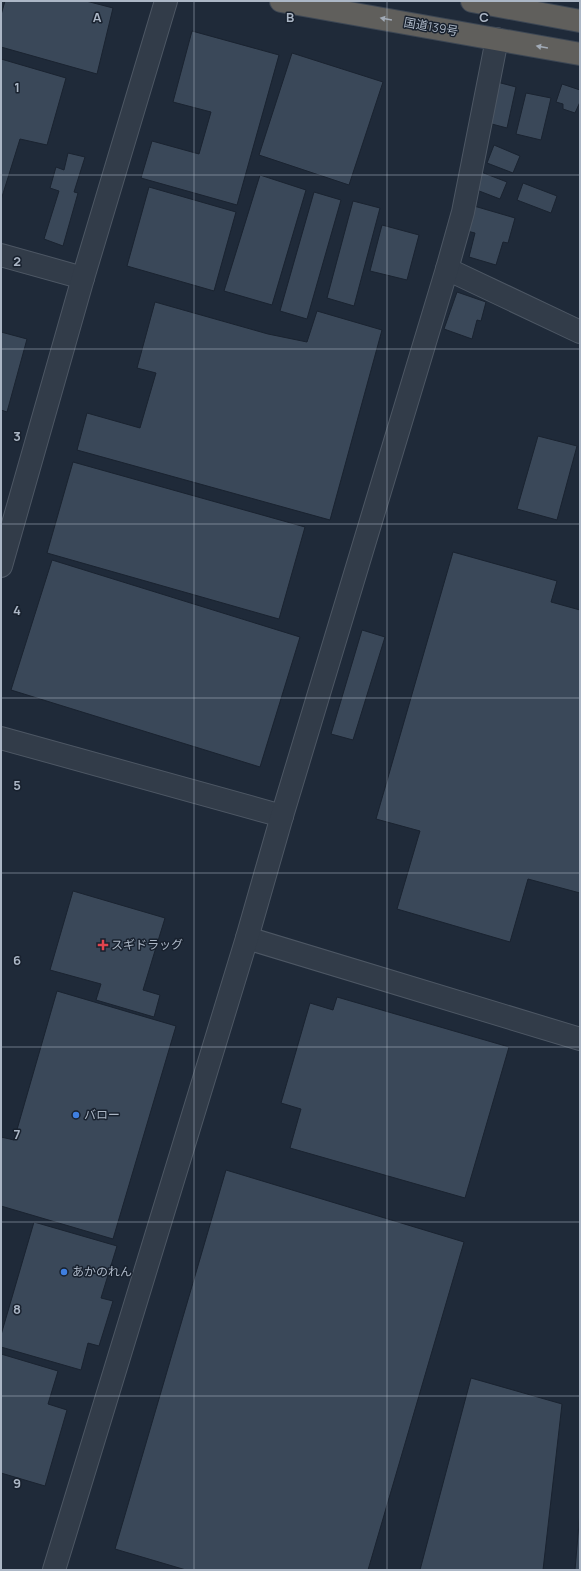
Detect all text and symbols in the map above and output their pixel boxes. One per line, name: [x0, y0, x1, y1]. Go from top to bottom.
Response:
text: A: [93, 8, 102, 26]
text: B: [286, 8, 294, 26]
text: C: [479, 8, 489, 26]
street label: 国道139号: [403, 13, 460, 40]
one-way arrow: [380, 16, 392, 22]
one-way arrow: [536, 44, 548, 50]
text: 1: [14, 78, 20, 96]
text: 2: [13, 252, 21, 270]
text: 3: [13, 427, 21, 445]
text: 4: [13, 601, 21, 619]
text: 5: [13, 776, 21, 794]
place label: スギドラッグ: [111, 936, 183, 953]
marker: スギドラッグ: [98, 940, 108, 950]
text: 6: [13, 951, 21, 969]
place label: バロー: [84, 1106, 120, 1123]
marker: バロー: [71, 1110, 81, 1120]
text: 7: [14, 1125, 21, 1143]
place label: あかのれん: [72, 1263, 132, 1280]
marker: あかのれん: [59, 1267, 69, 1277]
text: 8: [13, 1300, 21, 1318]
text: 9: [13, 1474, 21, 1492]

